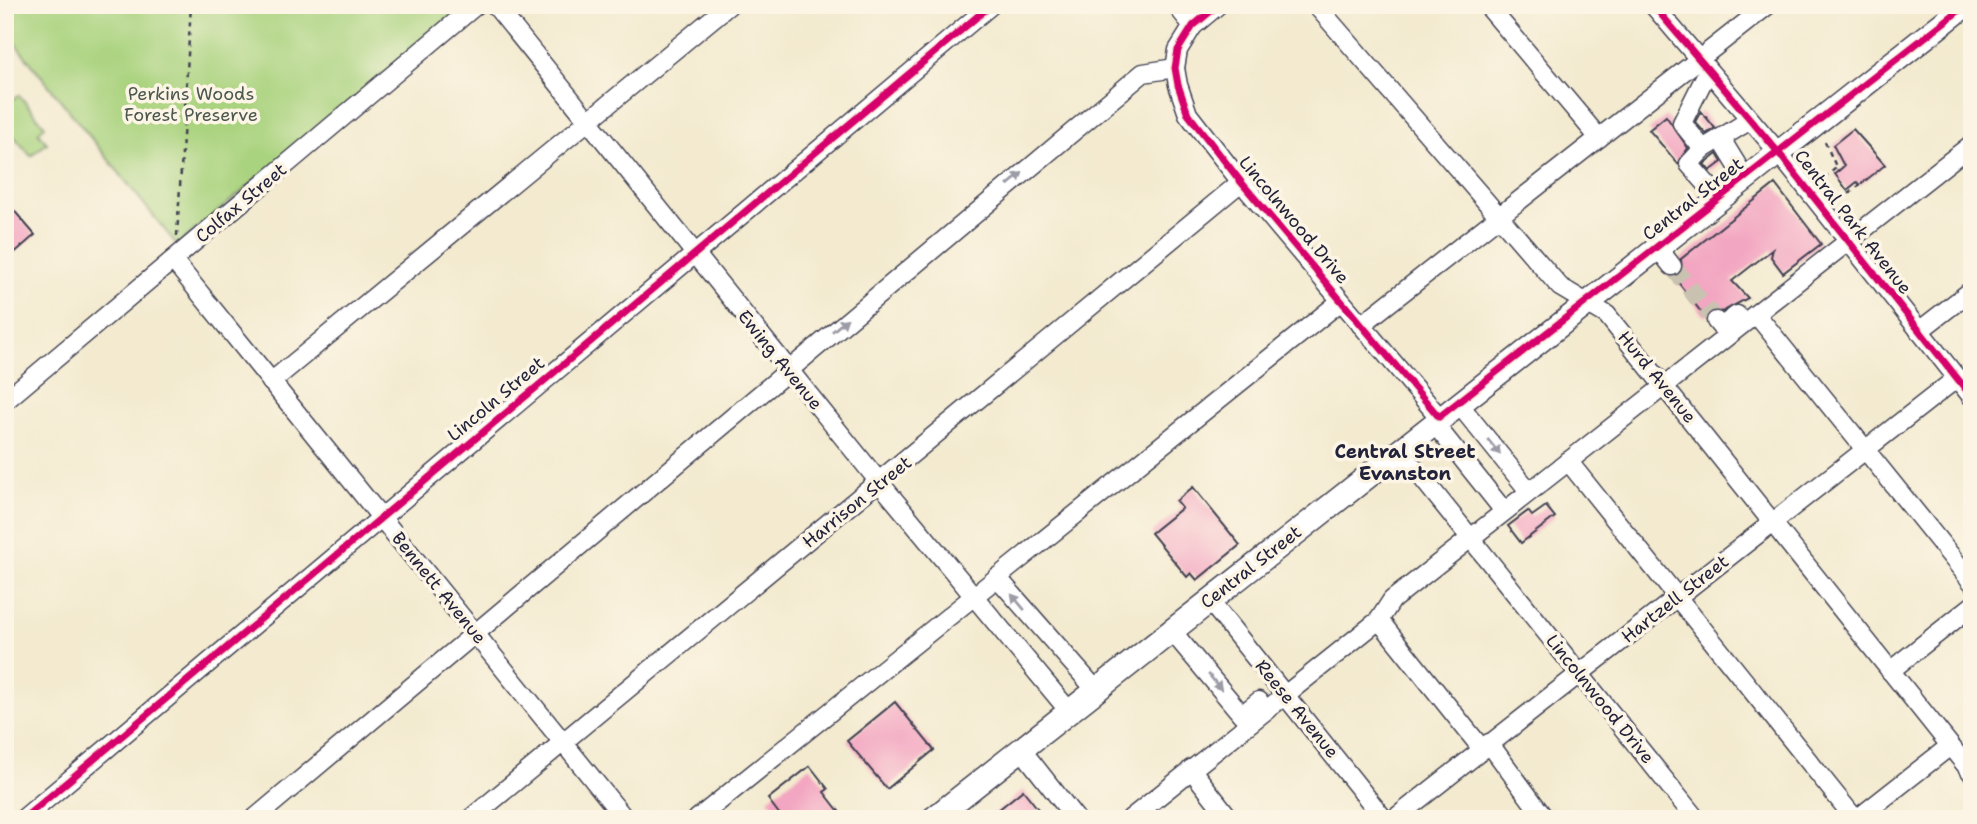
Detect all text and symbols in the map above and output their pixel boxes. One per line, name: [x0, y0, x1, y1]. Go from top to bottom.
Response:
park label: Perkins Woods Forest Preserve: [124, 82, 258, 127]
street label: Central Park Avenue: [1789, 145, 1917, 299]
street label: Lincolnwood Drive: [1233, 151, 1355, 289]
street label: Central Street: [1637, 152, 1749, 246]
street label: Colfax Street: [190, 158, 292, 248]
one-way arrow: [1006, 172, 1023, 187]
street label: Ewing Avenue: [732, 305, 828, 415]
one-way arrow: [831, 317, 849, 333]
street label: Hurd Avenue: [1612, 326, 1702, 428]
street label: Lincoln Street: [442, 351, 550, 447]
district label: Central Street Evanston: [1334, 439, 1476, 486]
one-way arrow: [1486, 439, 1501, 456]
street label: Harrison Street: [797, 450, 917, 554]
street label: Central Street: [1195, 520, 1307, 614]
street label: Bennett Avenue: [386, 527, 492, 649]
street label: Hartzell Street: [1616, 550, 1734, 648]
one-way arrow: [1010, 593, 1026, 611]
street label: Lincolnwood Drive: [1540, 629, 1660, 769]
street label: Reese Avenue: [1250, 655, 1344, 763]
one-way arrow: [1207, 673, 1222, 691]

